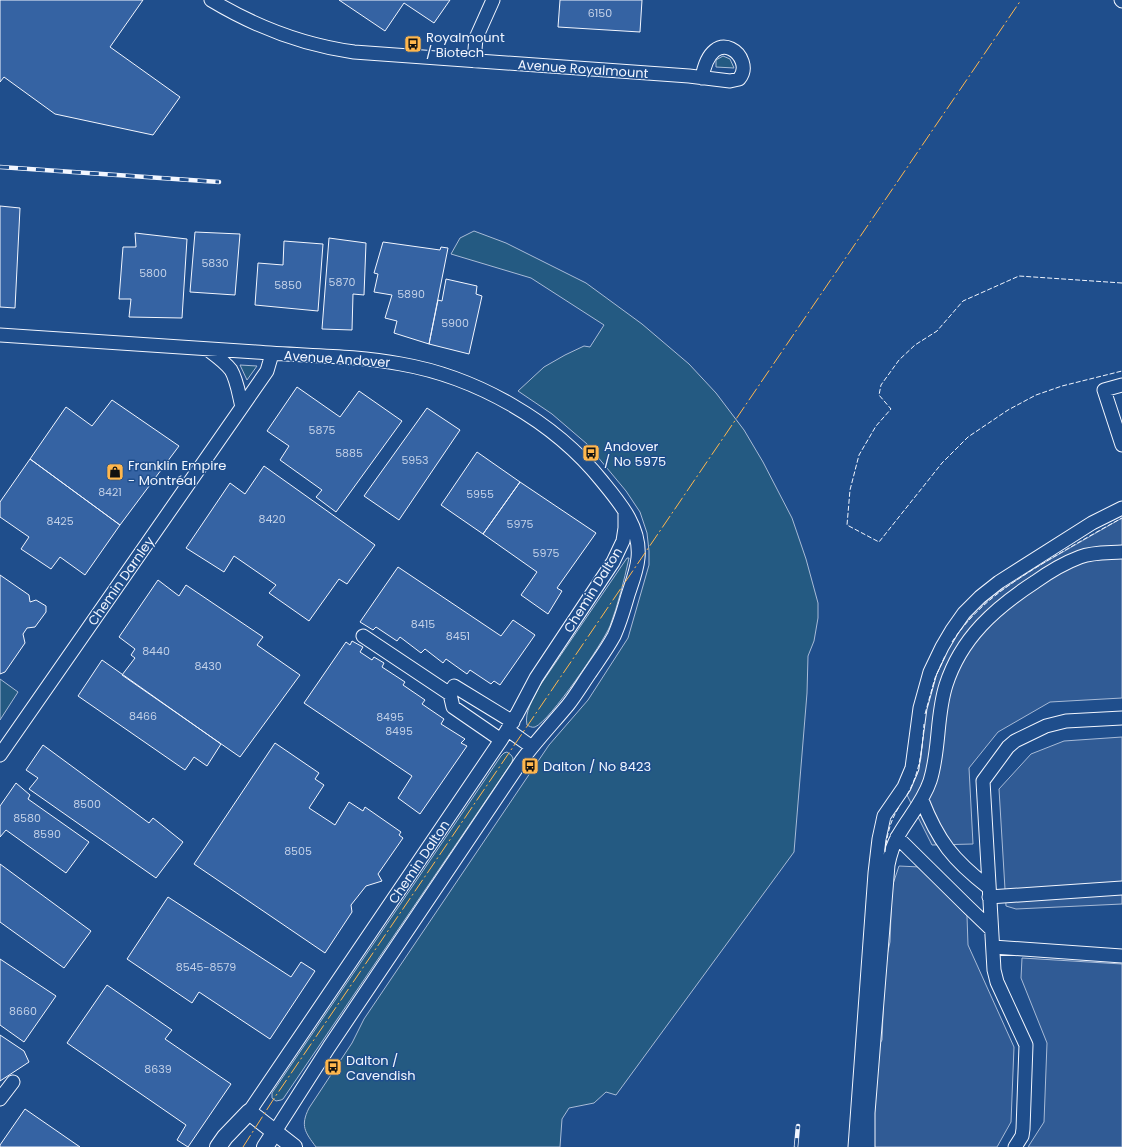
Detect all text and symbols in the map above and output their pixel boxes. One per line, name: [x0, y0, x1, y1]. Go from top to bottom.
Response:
house number: 6150: [588, 5, 612, 21]
place label: Royalmount / Biotech: [426, 28, 505, 62]
bus stop icon: Royalmount / Biotech: [403, 34, 423, 54]
street label: Avenue Royalmount: [517, 55, 649, 83]
house number: 5830: [201, 255, 229, 271]
house number: 5800: [139, 265, 167, 281]
house number: 5870: [329, 274, 355, 290]
house number: 5850: [274, 277, 302, 293]
house number: 5890: [397, 286, 425, 302]
house number: 5900: [441, 315, 469, 331]
street label: Avenue Andover: [283, 346, 391, 372]
house number: 5875: [309, 422, 335, 438]
place label: Andover / No 5975: [604, 437, 666, 471]
bus stop icon: Andover / No 5975: [581, 443, 601, 463]
house number: 5885: [335, 445, 363, 461]
house number: 5953: [401, 452, 429, 468]
place label: Franklin Empire - Montréal: [128, 456, 226, 490]
shop icon: Franklin Empire - Montréal: [105, 462, 125, 482]
house number: 8421: [98, 484, 122, 500]
house number: 5955: [466, 486, 494, 502]
house number: 8420: [258, 511, 286, 527]
house number: 8425: [46, 513, 74, 529]
house number: 5975: [507, 516, 533, 532]
street label: Chemin Darnley: [83, 532, 159, 629]
street label: Chemin Dalton: [559, 544, 627, 636]
house number: 5975: [533, 545, 559, 561]
house number: 8415: [411, 616, 435, 632]
house number: 8451: [446, 628, 470, 644]
house number: 8440: [142, 643, 170, 659]
house number: 8430: [194, 658, 222, 674]
house number: 8466: [129, 708, 157, 724]
house number: 8495: [376, 709, 404, 725]
house number: 8495: [385, 723, 413, 739]
bus stop icon: Dalton / No 8423: [520, 756, 540, 776]
place label: Dalton / No 8423: [543, 757, 651, 776]
house number: 8500: [73, 796, 101, 812]
house number: 8580: [13, 810, 41, 826]
street label: Chemin Dalton: [384, 816, 454, 908]
house number: 8590: [33, 826, 61, 842]
house number: 8505: [284, 843, 312, 859]
house number: 8545-8579: [176, 959, 236, 975]
house number: 8660: [9, 1003, 37, 1019]
place label: Dalton / Cavendish: [346, 1051, 416, 1085]
bus stop icon: Dalton / Cavendish: [323, 1057, 343, 1077]
house number: 8639: [144, 1061, 172, 1077]

